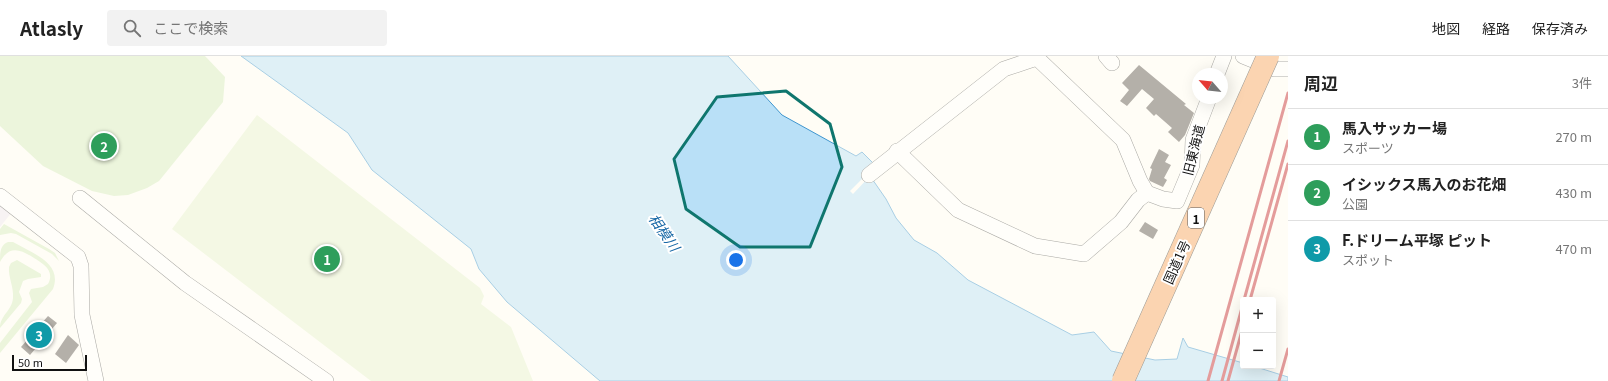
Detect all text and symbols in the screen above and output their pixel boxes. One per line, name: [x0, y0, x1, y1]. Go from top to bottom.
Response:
search box: [107, 10, 387, 46]
text: Atlasly: [20, 14, 83, 41]
icon: search: [121, 17, 143, 39]
text: ここで検索: [153, 17, 228, 38]
text: 地図: [1432, 18, 1460, 38]
text: 経路: [1482, 18, 1510, 38]
text: 保存済み: [1532, 18, 1588, 38]
north arrow: [1192, 68, 1228, 104]
text: 周辺: [1304, 70, 1338, 95]
text: 3件: [1572, 73, 1592, 92]
text: 馬入サッカー場: [1342, 117, 1447, 138]
street label: 旧東海道: [1177, 122, 1209, 178]
text: 1: [1313, 127, 1321, 146]
text: 270 m: [1555, 127, 1592, 146]
pin: 2: [91, 131, 117, 161]
text: スポーツ: [1342, 138, 1394, 157]
text: イシックス馬入のお花畑: [1342, 173, 1507, 194]
text: 2: [1313, 183, 1321, 202]
text: 430 m: [1555, 183, 1592, 202]
text: 公園: [1342, 194, 1368, 213]
road number: 1: [1188, 208, 1204, 228]
water label: 相模川: [645, 209, 686, 257]
text: F.ドリーム平塚 ピット: [1342, 229, 1492, 250]
street label: 国道1号: [1158, 237, 1194, 287]
text: 3: [1313, 239, 1321, 258]
text: 470 m: [1555, 239, 1592, 258]
pin: 1: [314, 244, 340, 274]
your location: [726, 250, 746, 270]
text: スポット: [1342, 250, 1394, 269]
map controls: [1240, 297, 1276, 369]
button: +: [1240, 297, 1276, 333]
pin: 3: [26, 320, 52, 350]
button: −: [1240, 333, 1276, 369]
scale bar: [12, 353, 87, 372]
text: 50 m: [18, 354, 43, 370]

